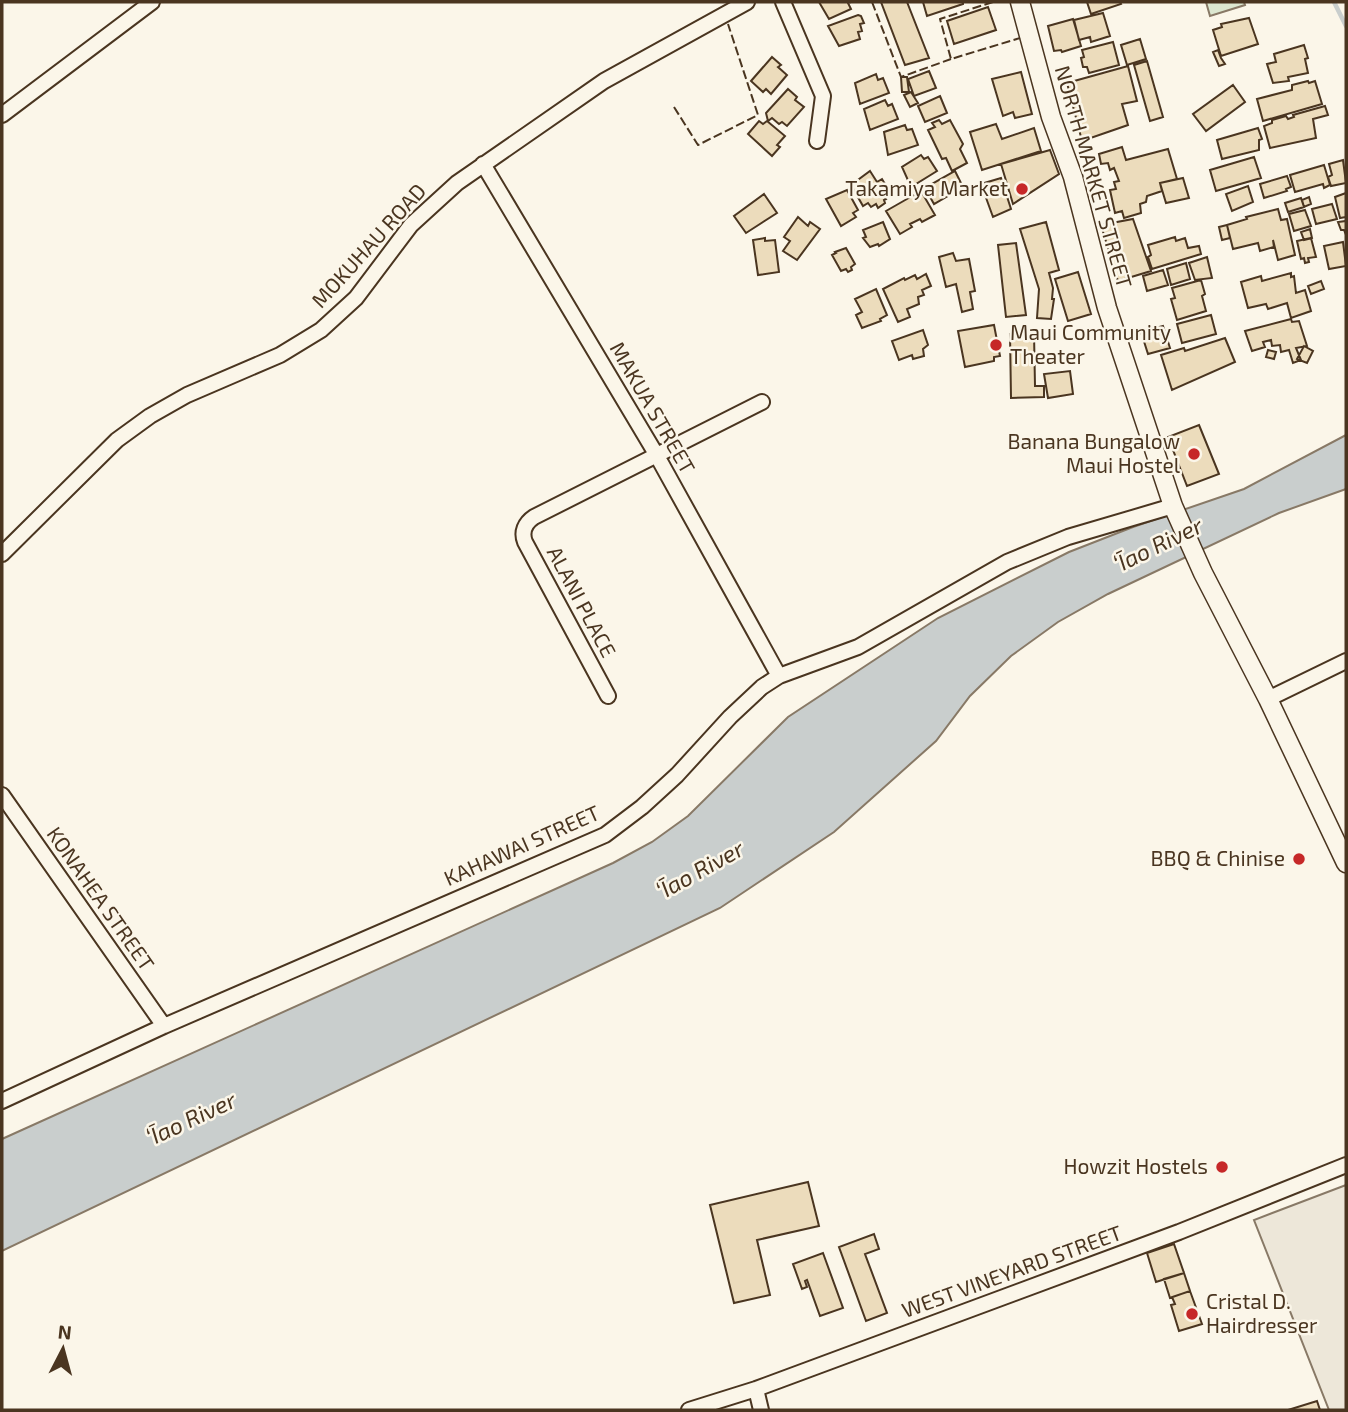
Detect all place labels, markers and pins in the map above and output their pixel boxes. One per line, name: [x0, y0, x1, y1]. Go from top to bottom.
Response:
place label: Takamiya Market: [845, 175, 1008, 200]
marker: Takamiya Market: [1014, 181, 1030, 197]
place label: Maui Community Theater: [1010, 319, 1171, 368]
marker: Maui Community Theater: [988, 337, 1004, 353]
place label: Banana Bungalow Maui Hostel: [1008, 428, 1181, 477]
marker: Banana Bungalow Maui Hostel: [1186, 446, 1202, 462]
place label: BBQ & Chinise: [1151, 845, 1285, 871]
marker: BBQ & Chinise: [1291, 851, 1307, 867]
place label: Howzit Hostels: [1063, 1153, 1208, 1178]
marker: Howzit Hostels: [1214, 1159, 1230, 1175]
place label: Cristal D. Hairdresser: [1206, 1288, 1318, 1337]
marker: Cristal D. Hairdresser: [1184, 1306, 1200, 1322]

